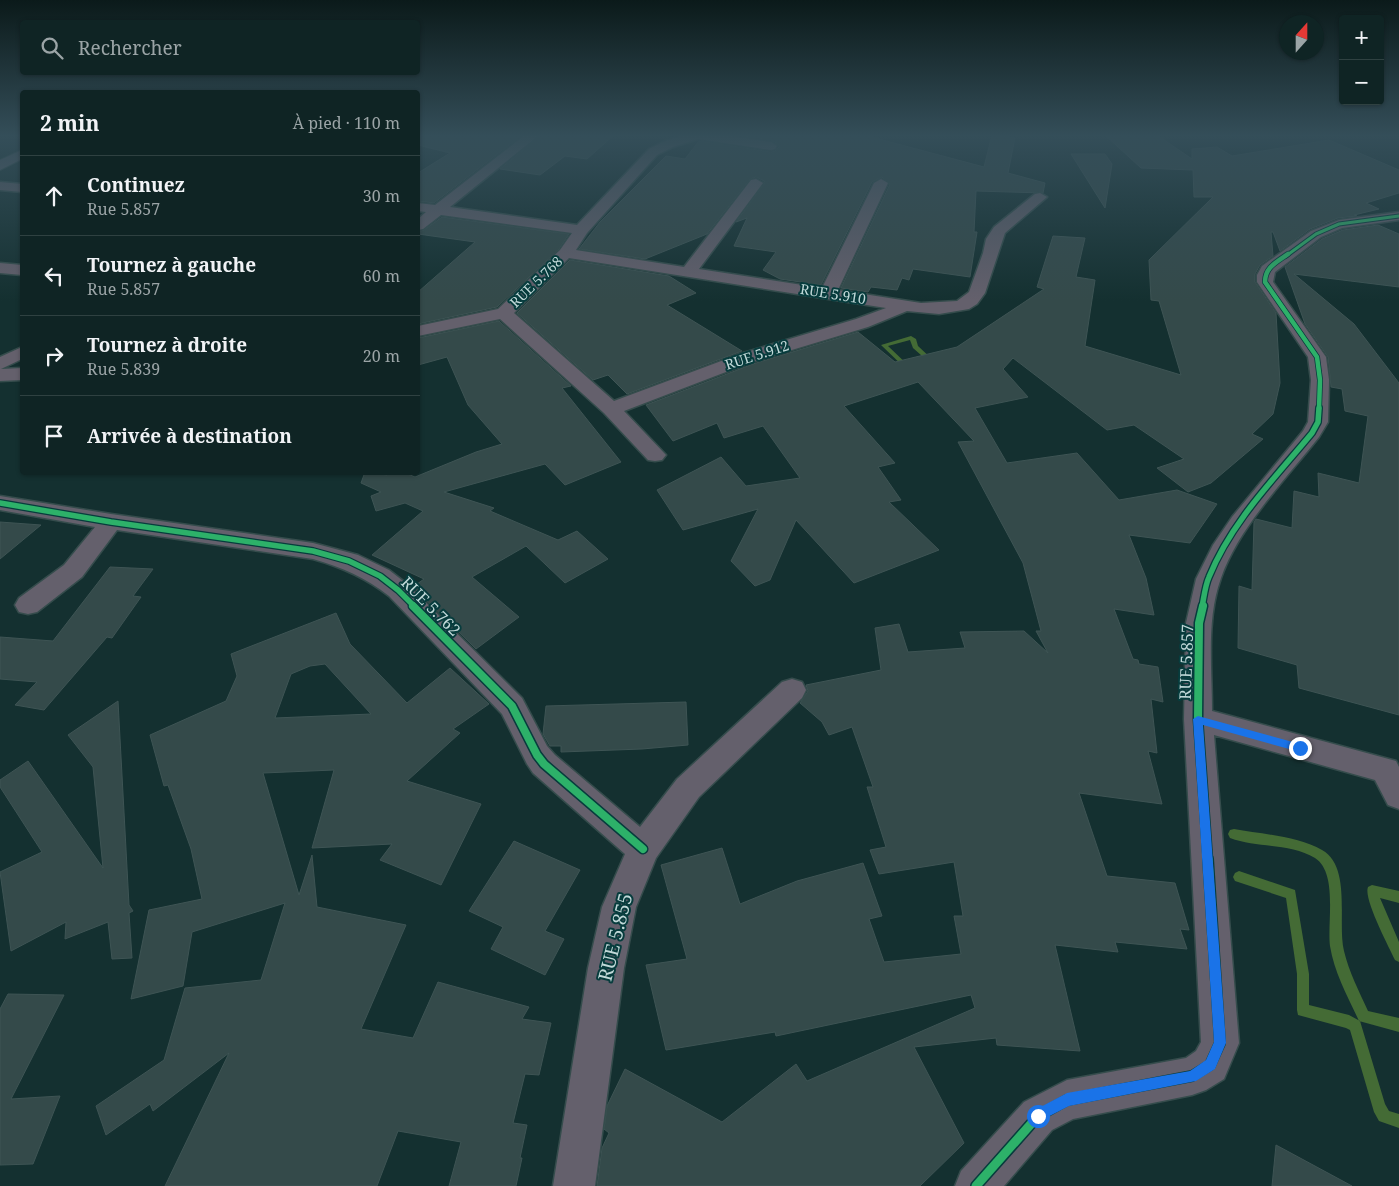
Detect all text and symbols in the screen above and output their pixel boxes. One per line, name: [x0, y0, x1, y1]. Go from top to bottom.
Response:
north arrow: [1279, 15, 1324, 60]
map controls: [1339, 15, 1384, 105]
button: +: [1339, 15, 1384, 60]
search box: [20, 20, 420, 75]
icon: search: [38, 34, 66, 62]
text: Rechercher: [78, 35, 182, 61]
button: −: [1339, 60, 1384, 105]
text: 2 min: [40, 109, 99, 137]
text: À pied · 110 m: [293, 112, 400, 134]
text: Continuez: [87, 172, 185, 198]
icon: ahead: [40, 182, 68, 210]
text: 30 m: [363, 185, 400, 207]
text: Rue 5.857: [87, 198, 160, 220]
text: Tournez à gauche: [87, 252, 256, 278]
street label: RUE 5.768: [505, 252, 566, 311]
icon: left: [40, 262, 68, 290]
text: 60 m: [363, 265, 400, 287]
text: Rue 5.857: [87, 278, 160, 300]
street label: RUE 5.910: [799, 279, 867, 308]
text: Tournez à droite: [87, 332, 247, 358]
street label: RUE 5.912: [722, 335, 791, 374]
icon: right: [40, 342, 68, 370]
text: 20 m: [363, 345, 400, 367]
text: Rue 5.839: [87, 358, 160, 380]
icon: arrive: [40, 422, 68, 450]
text: Arrivée à destination: [87, 423, 292, 449]
street label: RUE 5.762: [396, 571, 466, 641]
street label: RUE 5.857: [1174, 624, 1198, 700]
route end: [1289, 737, 1312, 760]
street label: RUE 5.855: [592, 890, 638, 984]
route start: [1027, 1105, 1050, 1128]

